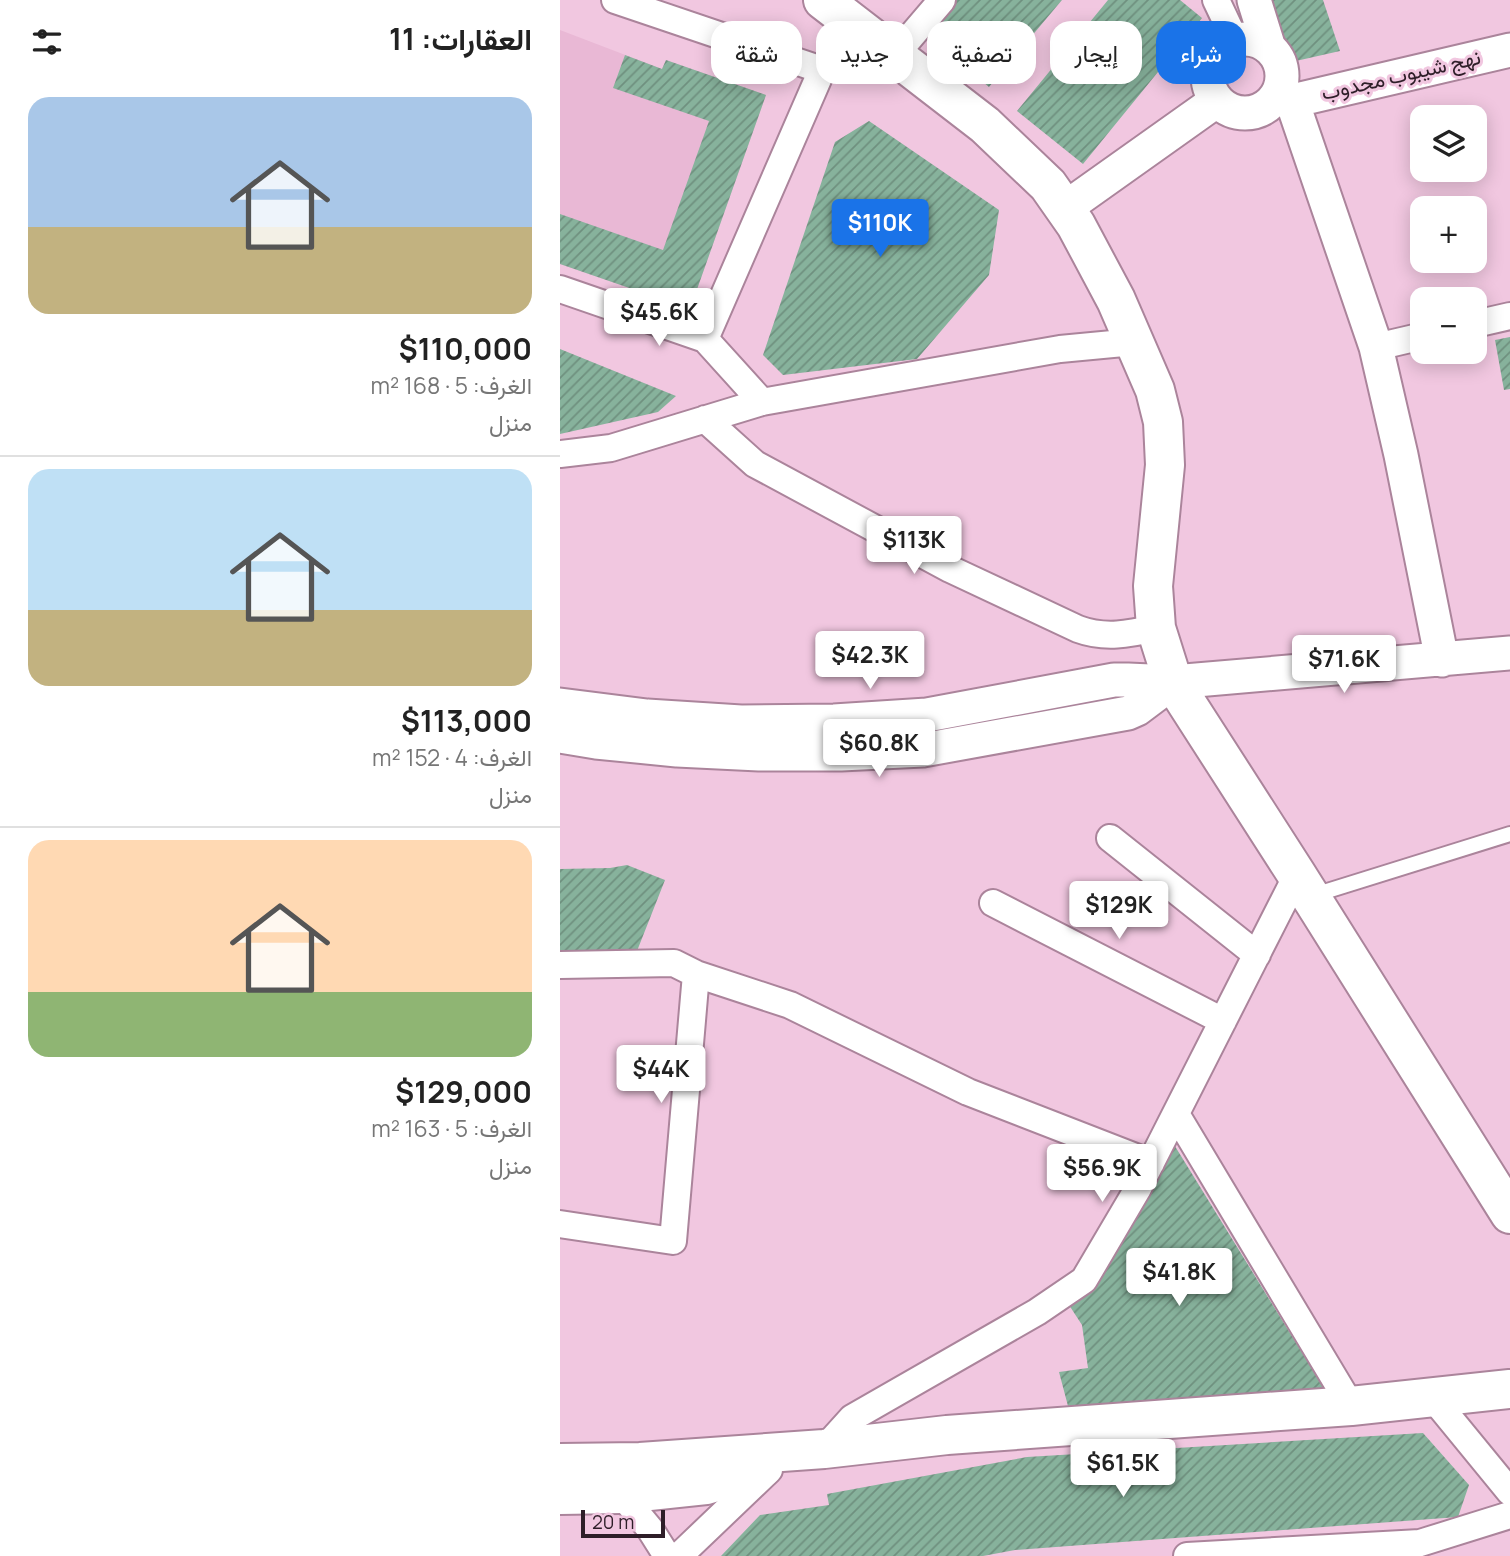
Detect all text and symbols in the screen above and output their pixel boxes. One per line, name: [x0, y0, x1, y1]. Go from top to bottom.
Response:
text: العقارات: 11: [389, 18, 532, 59]
chip: شقة: [711, 21, 802, 84]
chip: جديد: [816, 21, 913, 84]
chip: تصفية: [927, 21, 1036, 84]
chip: إيجار: [1050, 21, 1142, 84]
chip: شراء: [1156, 21, 1246, 84]
icon: filters: [28, 23, 66, 61]
street label: نهج شيبوب مجدوب: [1318, 42, 1483, 107]
map controls: [1410, 105, 1487, 364]
button: layers: [1410, 105, 1487, 182]
icon: home: [217, 142, 343, 268]
button: +: [1410, 196, 1487, 273]
pin: $110K: [831, 200, 929, 259]
text: $110K: [848, 206, 912, 238]
button: −: [1410, 287, 1487, 364]
pin: $45.6K: [602, 288, 716, 348]
text: $45.6K: [620, 295, 698, 327]
text: $110,000: [399, 328, 532, 369]
text: الغرف: 5 · 168 m²: [371, 369, 532, 401]
text: منزل: [489, 406, 532, 438]
icon: home: [217, 514, 343, 640]
pin: $113K: [865, 516, 963, 576]
text: $113K: [883, 523, 945, 555]
pin: $42.3K: [813, 632, 927, 691]
pin: $71.6K: [1287, 636, 1401, 695]
text: $42.3K: [831, 638, 909, 670]
text: $71.6K: [1308, 642, 1380, 674]
text: $113,000: [401, 700, 532, 741]
pin: $60.8K: [822, 720, 936, 779]
text: $60.8K: [839, 726, 919, 758]
text: الغرف: 4 · 152 m²: [372, 741, 532, 773]
text: منزل: [489, 778, 532, 810]
pin: $129K: [1070, 881, 1168, 941]
icon: home: [217, 885, 343, 1011]
text: $129K: [1085, 888, 1153, 920]
pin: $44K: [620, 1046, 702, 1105]
text: $44K: [632, 1052, 690, 1084]
text: $129,000: [395, 1071, 532, 1112]
text: الغرف: 5 · 163 m²: [371, 1112, 532, 1144]
pin: $56.9K: [1045, 1144, 1159, 1204]
text: منزل: [489, 1149, 532, 1181]
text: $56.9K: [1063, 1151, 1141, 1183]
pin: $41.8K: [1122, 1248, 1236, 1308]
text: $41.8K: [1142, 1255, 1216, 1287]
pin: $61.5K: [1066, 1440, 1180, 1499]
text: $61.5K: [1087, 1446, 1159, 1478]
scale bar: [581, 1507, 665, 1539]
text: 20 m: [592, 1509, 634, 1535]

